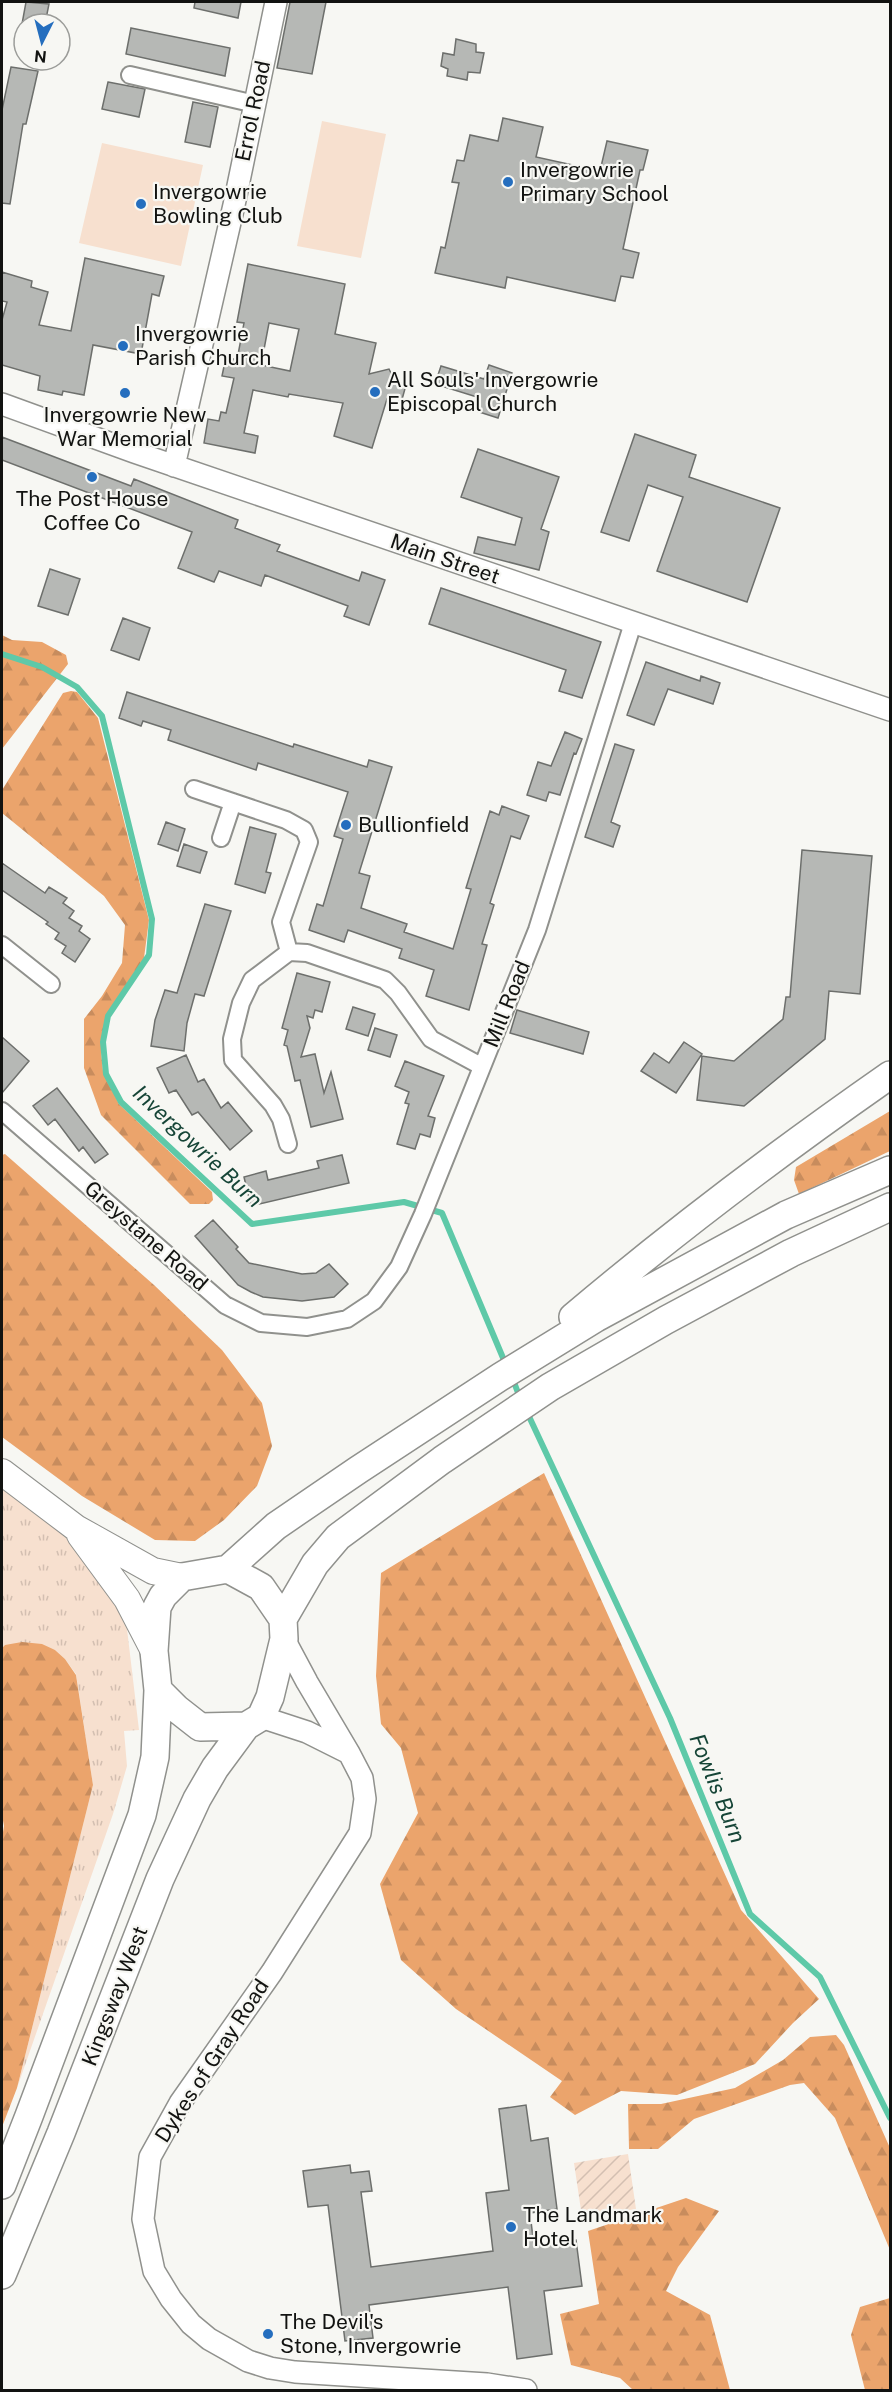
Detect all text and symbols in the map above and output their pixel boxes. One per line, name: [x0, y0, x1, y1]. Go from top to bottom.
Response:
north arrow: [12, 12, 72, 72]
text: N: [33, 46, 48, 67]
street label: Errol Road: [230, 58, 275, 163]
place label: Invergowrie Primary School: [520, 157, 669, 206]
marker: Invergowrie Primary School: [501, 175, 515, 189]
place label: Invergowrie Bowling Club: [153, 179, 282, 228]
marker: Invergowrie Bowling Club: [134, 197, 148, 211]
place label: Invergowrie Parish Church: [135, 321, 271, 370]
marker: Invergowrie Parish Church: [116, 339, 130, 353]
place label: All Souls' Invergowrie Episcopal Church: [387, 367, 599, 416]
marker: All Souls' Invergowrie Episcopal Church: [368, 385, 382, 399]
marker: Invergowrie New War Memorial: [118, 386, 132, 400]
place label: Invergowrie New War Memorial: [44, 402, 206, 451]
marker: The Post House Coffee Co: [85, 470, 99, 484]
place label: The Post House Coffee Co: [16, 486, 168, 535]
street label: Main Street: [387, 528, 503, 589]
place label: Bullionfield: [358, 812, 469, 837]
marker: Bullionfield: [339, 818, 353, 832]
street label: Mill Road: [478, 957, 535, 1051]
water label: Invergowrie Burn: [128, 1079, 268, 1213]
street label: Greystane Road: [80, 1175, 213, 1296]
water label: Fowlis Burn: [684, 1730, 752, 1846]
street label: Kingsway West: [76, 1922, 153, 2069]
street label: Dykes of Gray Road: [149, 1974, 274, 2147]
place label: The Landmark Hotel: [523, 2202, 663, 2251]
marker: The Landmark Hotel: [504, 2220, 518, 2234]
place label: The Devil's Stone, Invergowrie: [280, 2309, 461, 2358]
marker: The Devil's Stone, Invergowrie: [261, 2327, 275, 2341]

